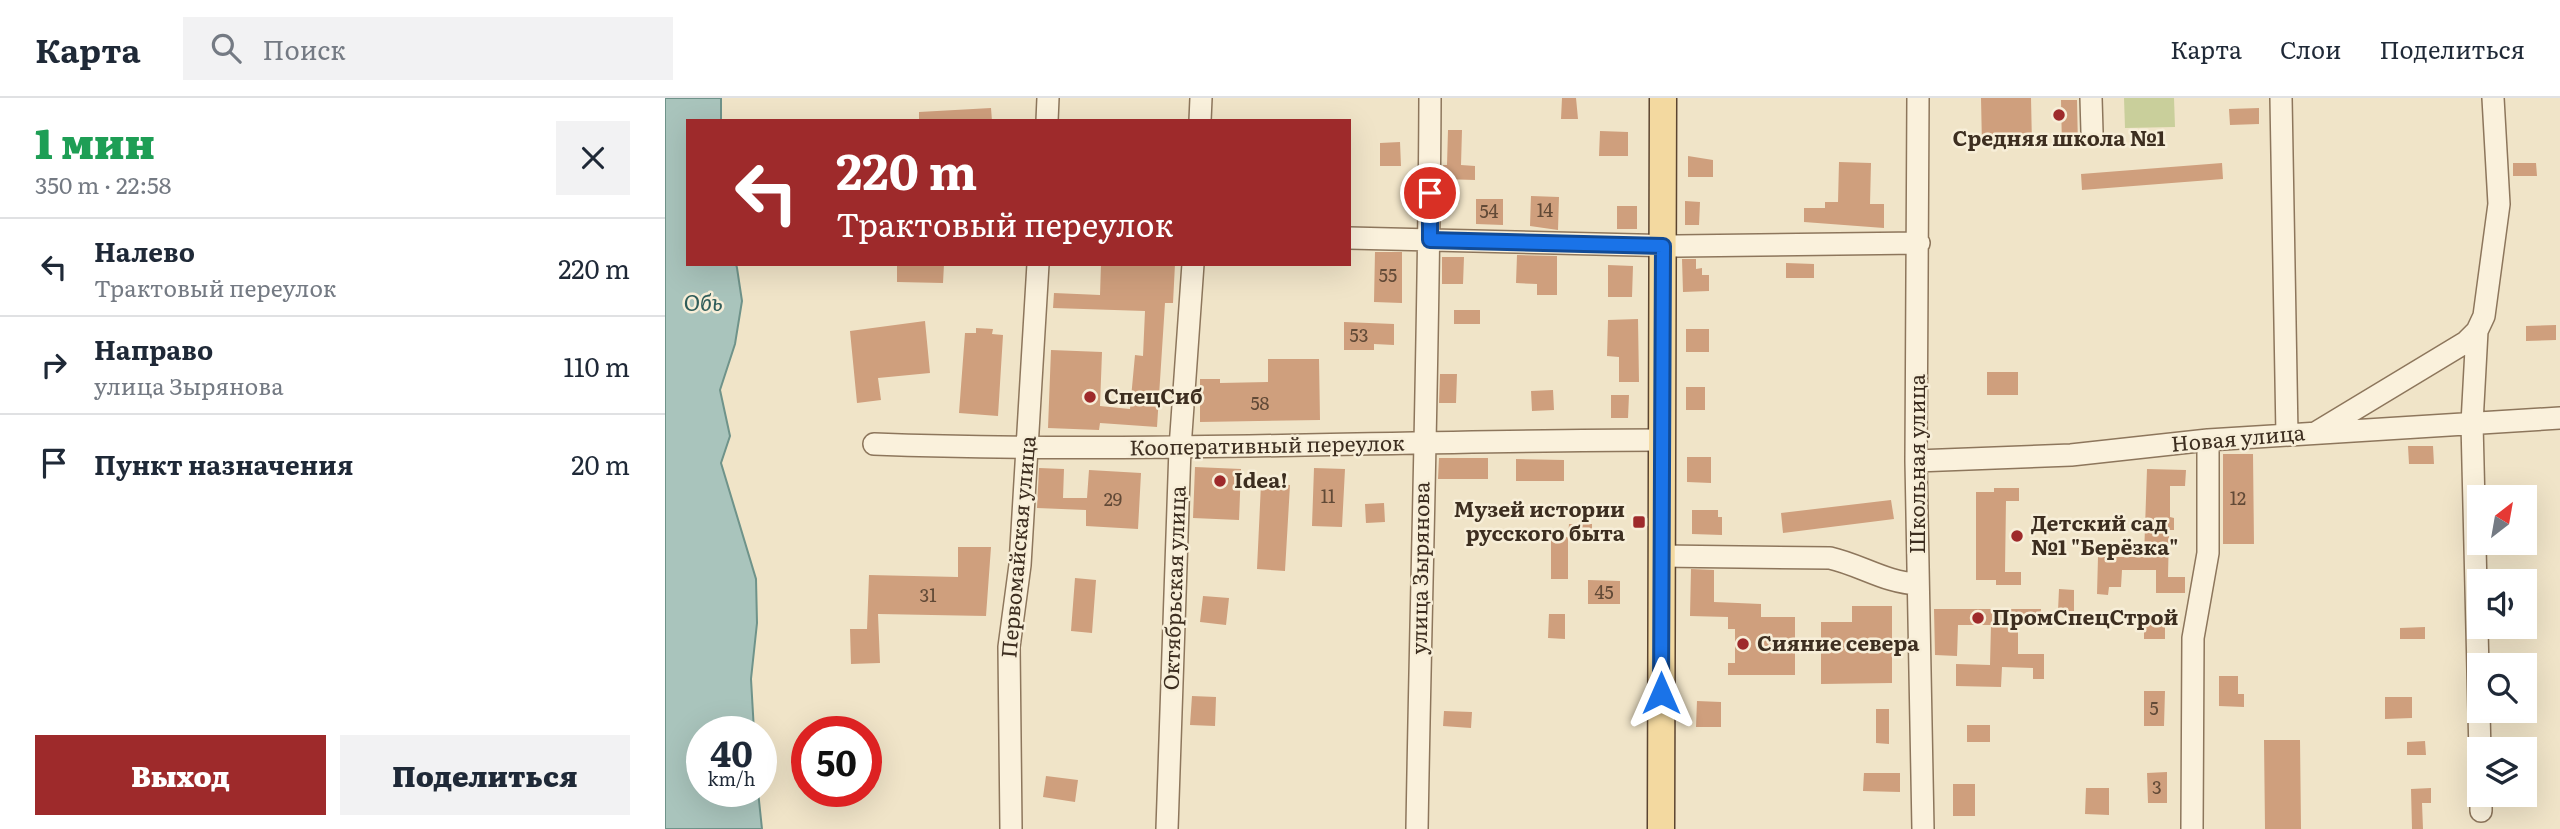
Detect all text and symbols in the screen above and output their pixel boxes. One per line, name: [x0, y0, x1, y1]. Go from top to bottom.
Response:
search box: [183, 17, 673, 80]
text: Карта: [35, 24, 141, 73]
icon: search: [207, 29, 245, 67]
text: Поиск: [263, 29, 346, 68]
text: Карта: [2170, 31, 2242, 66]
text: Слои: [2280, 31, 2341, 66]
text: Поделиться: [2379, 31, 2525, 66]
marker: Средняя школа №1: [2051, 107, 2067, 123]
text: 1 мин: [35, 110, 155, 172]
button: close: [556, 121, 630, 195]
place label: Средняя школа №1: [1953, 121, 2166, 152]
text: 220 m: [836, 132, 977, 205]
icon: left: [721, 147, 812, 238]
pin: [1400, 163, 1460, 223]
text: 350 m · 22:58: [35, 167, 171, 201]
icon: arrive: [1411, 174, 1449, 212]
house number: 14: [1537, 196, 1553, 223]
house number: 54: [1479, 197, 1499, 224]
text: Трактовый переулок: [836, 199, 1173, 247]
text: Налево: [94, 231, 195, 270]
icon: left: [35, 248, 73, 286]
text: 220 m: [558, 248, 630, 287]
house number: 55: [1379, 261, 1397, 288]
text: Трактовый переулок: [94, 270, 337, 304]
water label: Обь: [683, 284, 723, 318]
house number: 53: [1350, 321, 1368, 348]
text: Направо: [94, 329, 213, 368]
icon: right: [35, 346, 73, 384]
text: 110 m: [563, 346, 630, 385]
text: улица Зырянова: [94, 368, 284, 402]
street label: Школьная улица: [1900, 373, 1931, 554]
place label: СпецСиб: [1104, 379, 1203, 410]
marker: СпецСиб: [1082, 389, 1098, 405]
house number: 58: [1250, 389, 1270, 416]
street label: Новая улица: [2170, 415, 2307, 458]
street label: Кооперативный переулок: [1129, 426, 1405, 461]
street label: Первомайская улица: [991, 434, 1042, 659]
icon: arrive: [35, 444, 73, 482]
text: Пункт назначения: [94, 444, 353, 483]
text: 20 m: [571, 444, 630, 483]
place label: Idea!: [1234, 463, 1287, 494]
marker: Idea!: [1212, 473, 1228, 489]
street label: улица Зырянова: [1401, 480, 1436, 655]
house number: 11: [1321, 482, 1335, 509]
street label: Октябрьская улица: [1153, 484, 1192, 691]
house number: 12: [2230, 484, 2246, 511]
house number: 29: [1104, 485, 1122, 512]
north arrow: [2467, 485, 2537, 555]
map controls: [2467, 485, 2537, 807]
place label: Музей истории русского быта: [1454, 492, 1626, 547]
place label: Детский сад №1 "Берёзка": [2031, 506, 2179, 561]
marker: Музей истории русского быта: [1631, 514, 1647, 530]
marker: Детский сад №1 "Берёзка": [2009, 528, 2025, 544]
button: sound: [2467, 569, 2537, 639]
house number: 45: [1594, 578, 1614, 605]
house number: 31: [919, 581, 937, 608]
place label: ПромСпецСтрой: [1992, 600, 2179, 631]
marker: ПромСпецСтрой: [1970, 610, 1986, 626]
place label: Сияние севера: [1757, 626, 1920, 657]
marker: Сияние севера: [1735, 636, 1751, 652]
button: search: [2467, 653, 2537, 723]
position arrow: [1624, 656, 1698, 730]
house number: 5: [2149, 694, 2159, 721]
speed limit sign: 50: [791, 716, 882, 807]
text: 40: [710, 726, 753, 778]
button: Выход: [35, 735, 326, 815]
button: Поделиться: [340, 735, 630, 815]
button: layers: [2467, 737, 2537, 807]
text: km/h: [708, 765, 755, 792]
house number: 3: [2152, 773, 2162, 800]

